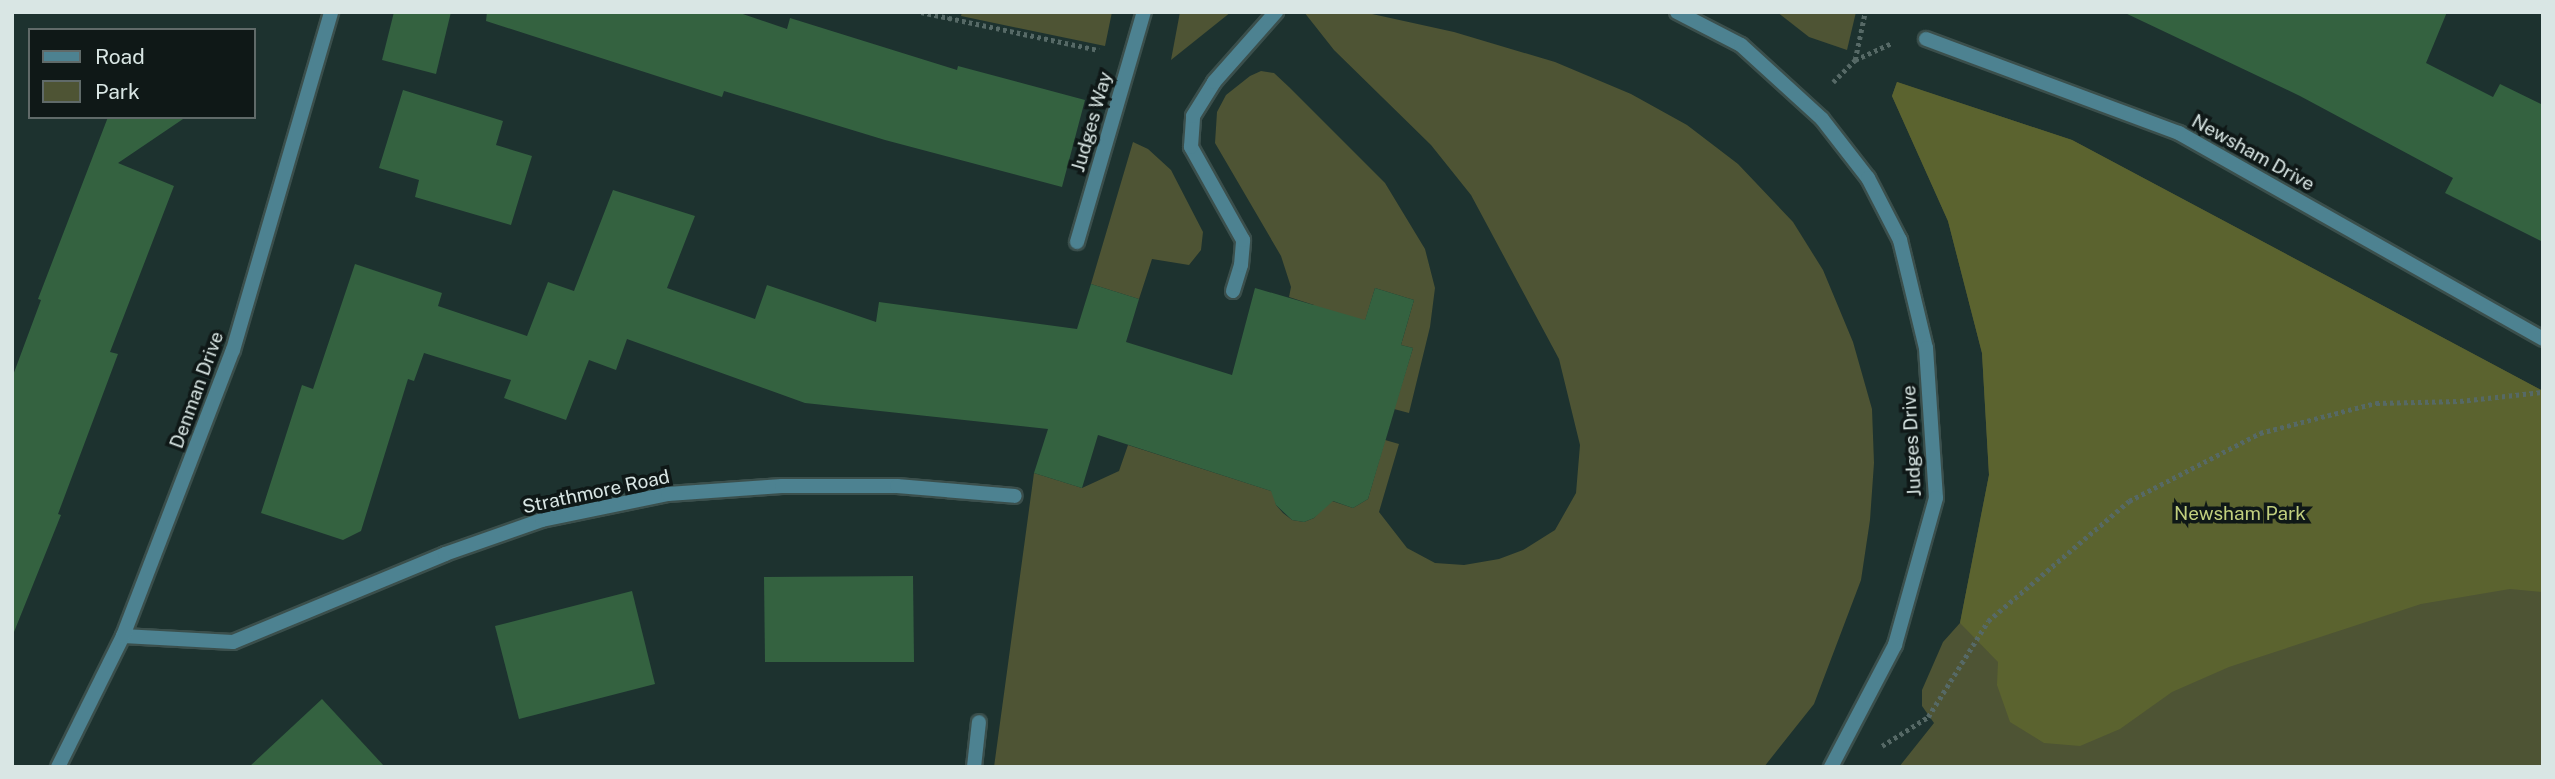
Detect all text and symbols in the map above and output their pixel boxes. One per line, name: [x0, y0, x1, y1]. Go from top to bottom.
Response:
legend: [28, 28, 256, 119]
text: Road: [95, 44, 145, 69]
street label: Judges Way: [1067, 69, 1117, 175]
text: Park: [95, 79, 140, 104]
street label: Newsham Drive: [2188, 110, 2318, 196]
street label: Denman Drive: [165, 328, 229, 452]
street label: Judges Drive: [1898, 385, 1926, 497]
street label: Strathmore Road: [520, 465, 672, 519]
park label: Newsham Park: [2174, 503, 2306, 525]

